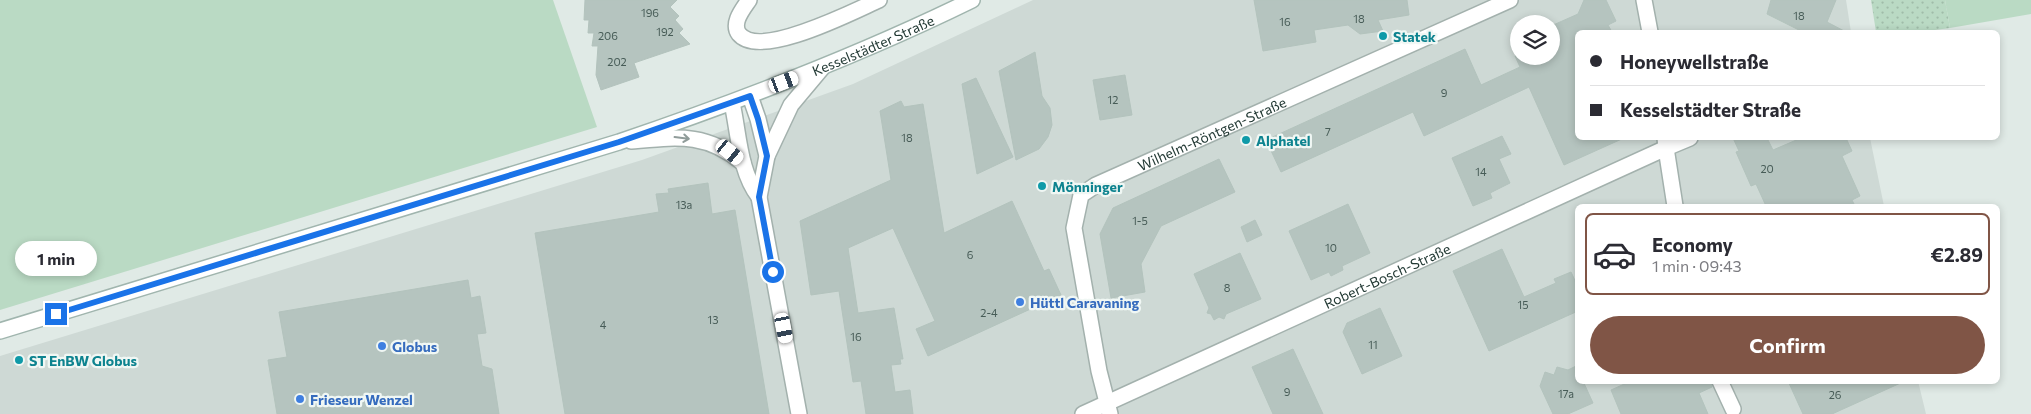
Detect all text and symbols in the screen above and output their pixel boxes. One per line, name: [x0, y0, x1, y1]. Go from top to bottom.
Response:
house number: 196: [641, 6, 659, 19]
house number: 18: [1793, 9, 1805, 22]
street label: Kesselstädter Straße: [809, 11, 936, 79]
house number: 18: [1353, 12, 1365, 25]
house number: 16: [1279, 15, 1291, 28]
map controls: [1510, 15, 1560, 65]
button: layers: [1510, 15, 1560, 65]
house number: 192: [656, 25, 674, 38]
place label: Statek: [1393, 28, 1436, 45]
house number: 206: [598, 29, 618, 42]
marker: Statek: [1377, 30, 1389, 42]
text: Honeywellstraße: [1620, 50, 1769, 73]
house number: 202: [607, 55, 627, 68]
car: [767, 70, 800, 94]
house number: 9: [1441, 86, 1448, 99]
house number: 12: [1108, 93, 1118, 106]
street label: Wilhelm-Röntgen-Straße: [1135, 93, 1289, 174]
text: Kesselstädter Straße: [1620, 98, 1801, 121]
house number: 7: [1325, 125, 1331, 138]
house number: 18: [901, 131, 913, 144]
place label: Alphatel: [1256, 132, 1311, 149]
one-way arrow: [674, 133, 690, 143]
marker: Alphatel: [1240, 134, 1252, 146]
car: [713, 137, 746, 167]
house number: 20: [1760, 162, 1774, 175]
house number: 14: [1475, 165, 1487, 178]
place label: Mönninger: [1052, 178, 1123, 195]
marker: Mönninger: [1036, 180, 1048, 192]
house number: 13a: [676, 198, 692, 211]
house number: 1-5: [1132, 214, 1148, 227]
icon: car: [1592, 232, 1637, 277]
text: Economy: [1652, 233, 1733, 256]
street label: Robert-Bosch-Straße: [1321, 239, 1453, 312]
house number: 10: [1325, 241, 1337, 254]
callout: 1 min: [15, 242, 97, 276]
text: €2.89: [1931, 243, 1983, 266]
house number: 6: [967, 248, 974, 261]
text: 1 min: [37, 249, 75, 268]
text: 1 min · 09:43: [1652, 256, 1742, 275]
route start: [762, 261, 784, 283]
house number: 8: [1224, 281, 1231, 294]
place label: Hüttl Caravaning: [1030, 294, 1140, 311]
marker: Hüttl Caravaning: [1014, 296, 1026, 308]
house number: 15: [1517, 298, 1529, 311]
route end: [45, 303, 67, 325]
house number: 2-4: [980, 306, 998, 319]
car: [773, 312, 794, 344]
house number: 13: [708, 313, 718, 326]
button: Confirm: [1590, 316, 1985, 374]
house number: 4: [600, 318, 607, 331]
house number: 16: [850, 330, 862, 343]
place label: Globus: [392, 338, 438, 355]
house number: 11: [1368, 338, 1378, 351]
marker: Globus: [376, 340, 388, 352]
place label: ST EnBW Globus: [29, 352, 138, 369]
marker: ST EnBW Globus: [13, 354, 25, 366]
house number: 9: [1284, 385, 1291, 398]
house number: 17a: [1558, 387, 1574, 400]
house number: 26: [1829, 388, 1842, 401]
place label: Frieseur Wenzel: [310, 391, 413, 408]
marker: Frieseur Wenzel: [294, 393, 306, 405]

